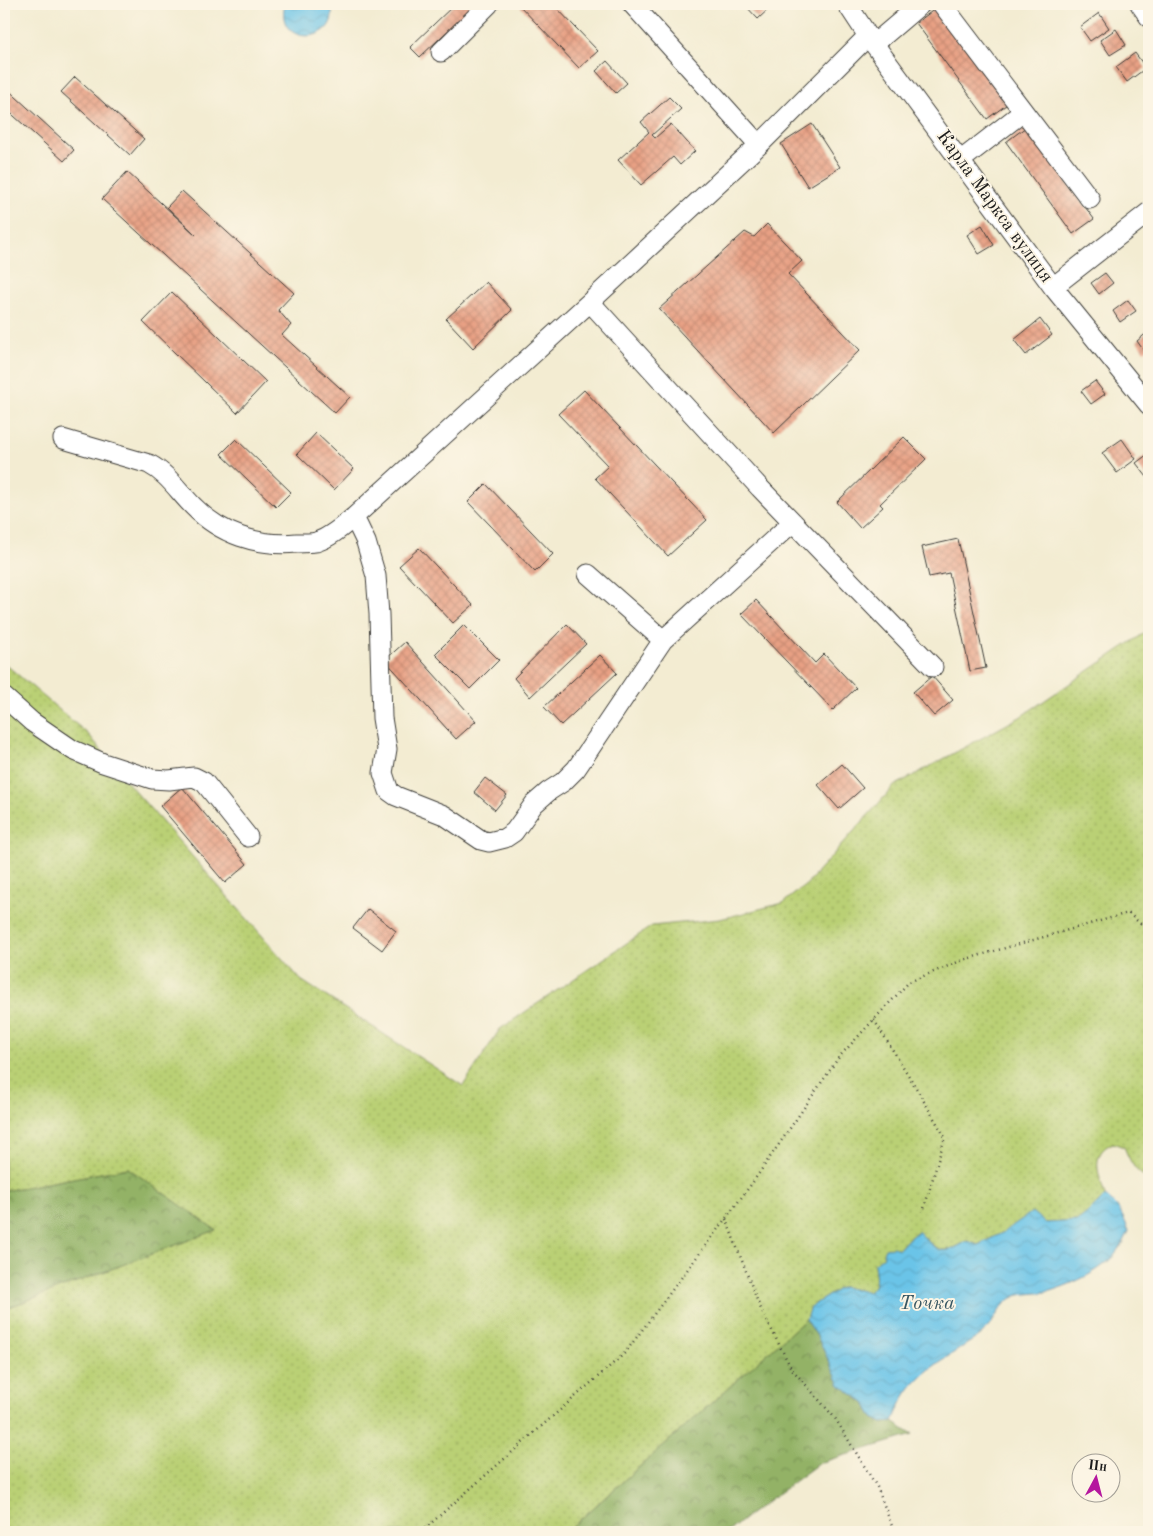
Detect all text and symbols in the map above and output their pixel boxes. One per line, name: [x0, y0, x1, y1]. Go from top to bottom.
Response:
street label: Карла Маркса вулиця: [932, 127, 1056, 287]
water label: Точка: [899, 1294, 955, 1314]
north arrow: [1070, 1454, 1120, 1504]
text: Пн: [1087, 1458, 1108, 1474]

